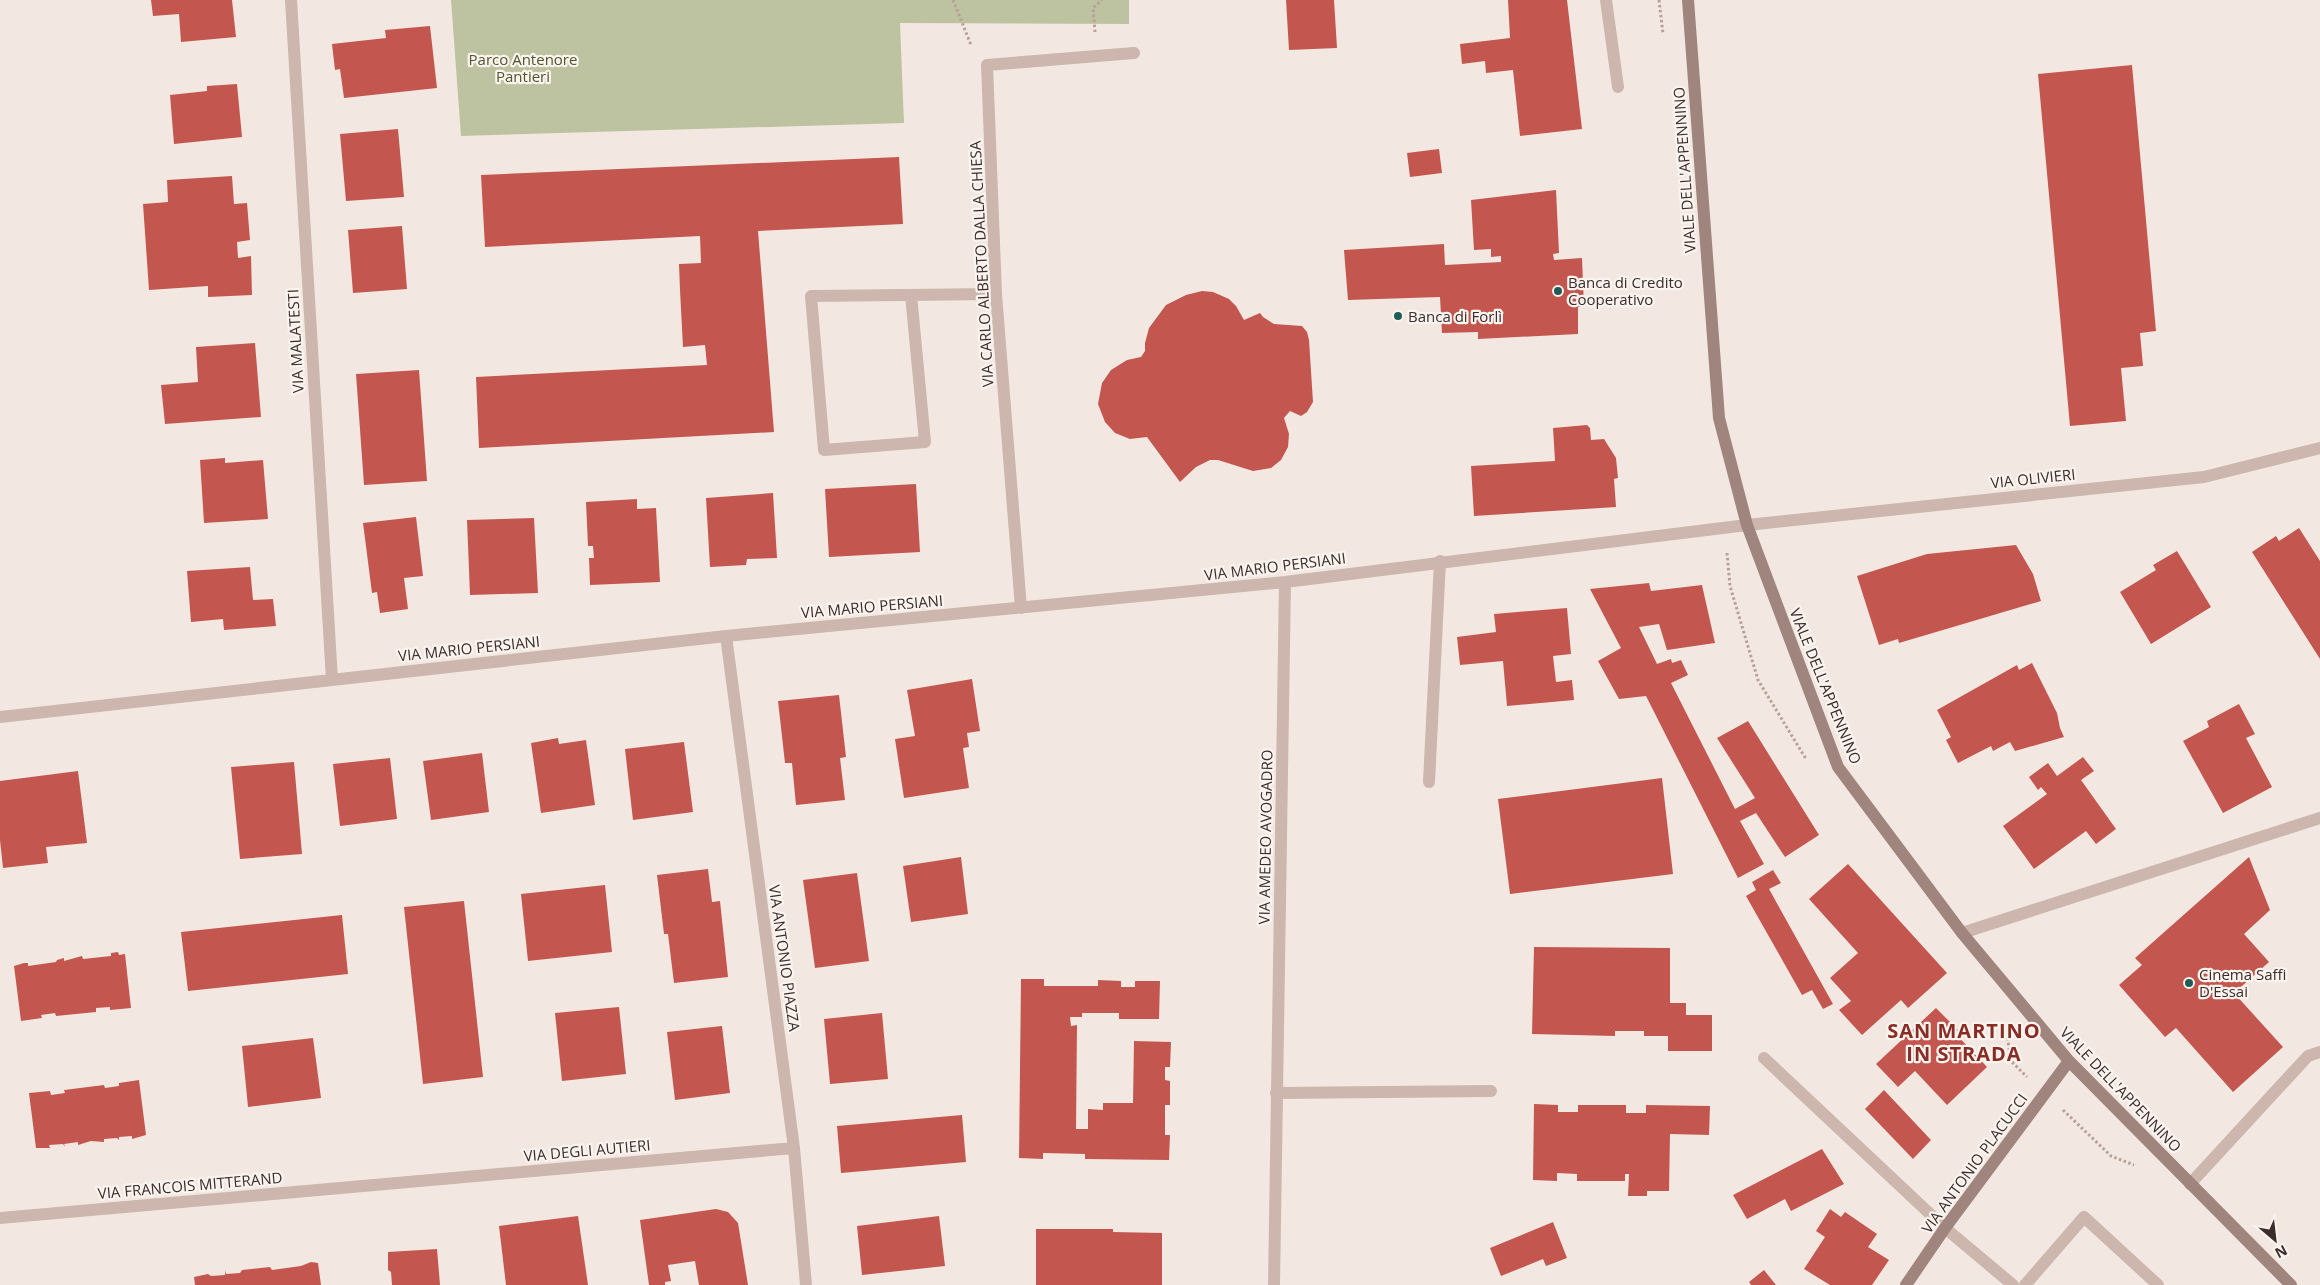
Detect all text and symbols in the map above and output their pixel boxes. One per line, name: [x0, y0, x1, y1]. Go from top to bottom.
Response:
park label: Parco Antenore Pantieri: [469, 49, 577, 86]
street label: VIALE DELL'APPENNINO: [1668, 86, 1700, 254]
street label: VIA CARLO ALBERTO DALLA CHIESA: [965, 140, 997, 388]
place label: Banca di Credito Cooperativo: [1568, 272, 1683, 309]
marker: Banca di Credito Cooperativo: [1552, 285, 1564, 297]
street label: VIA MALATESTI: [282, 289, 308, 393]
place label: Banca di Forlì: [1408, 306, 1502, 326]
marker: Banca di Forlì: [1392, 310, 1404, 322]
street label: VIA OLIVIERI: [1990, 464, 2076, 492]
street label: VIA MARIO PERSIANI: [1203, 547, 1347, 585]
street label: VIA MARIO PERSIANI: [800, 590, 944, 622]
street label: VIALE DELL'APPENNINO: [1786, 605, 1866, 767]
street label: VIA MARIO PERSIANI: [397, 631, 541, 665]
street label: VIA AMEDEO AVOGADRO: [1253, 749, 1277, 925]
street label: VIA ANTONIO PIAZZA: [765, 884, 805, 1033]
place label: Cinema Saffi D'Essai: [2199, 964, 2286, 1001]
marker: Cinema Saffi D'Essai: [2183, 977, 2195, 989]
district label: SAN MARTINO IN STRADA: [1887, 1017, 2041, 1067]
street label: VIALE DELL'APPENNINO: [2056, 1022, 2186, 1156]
street label: VIA ANTONIO PLACUCCI: [1917, 1089, 2031, 1237]
street label: VIA DEGLI AUTIERI: [523, 1134, 651, 1166]
street label: VIA FRANCOIS MITTERAND: [97, 1167, 283, 1203]
north arrow: [2250, 1215, 2300, 1265]
text: N: [2272, 1241, 2291, 1263]

